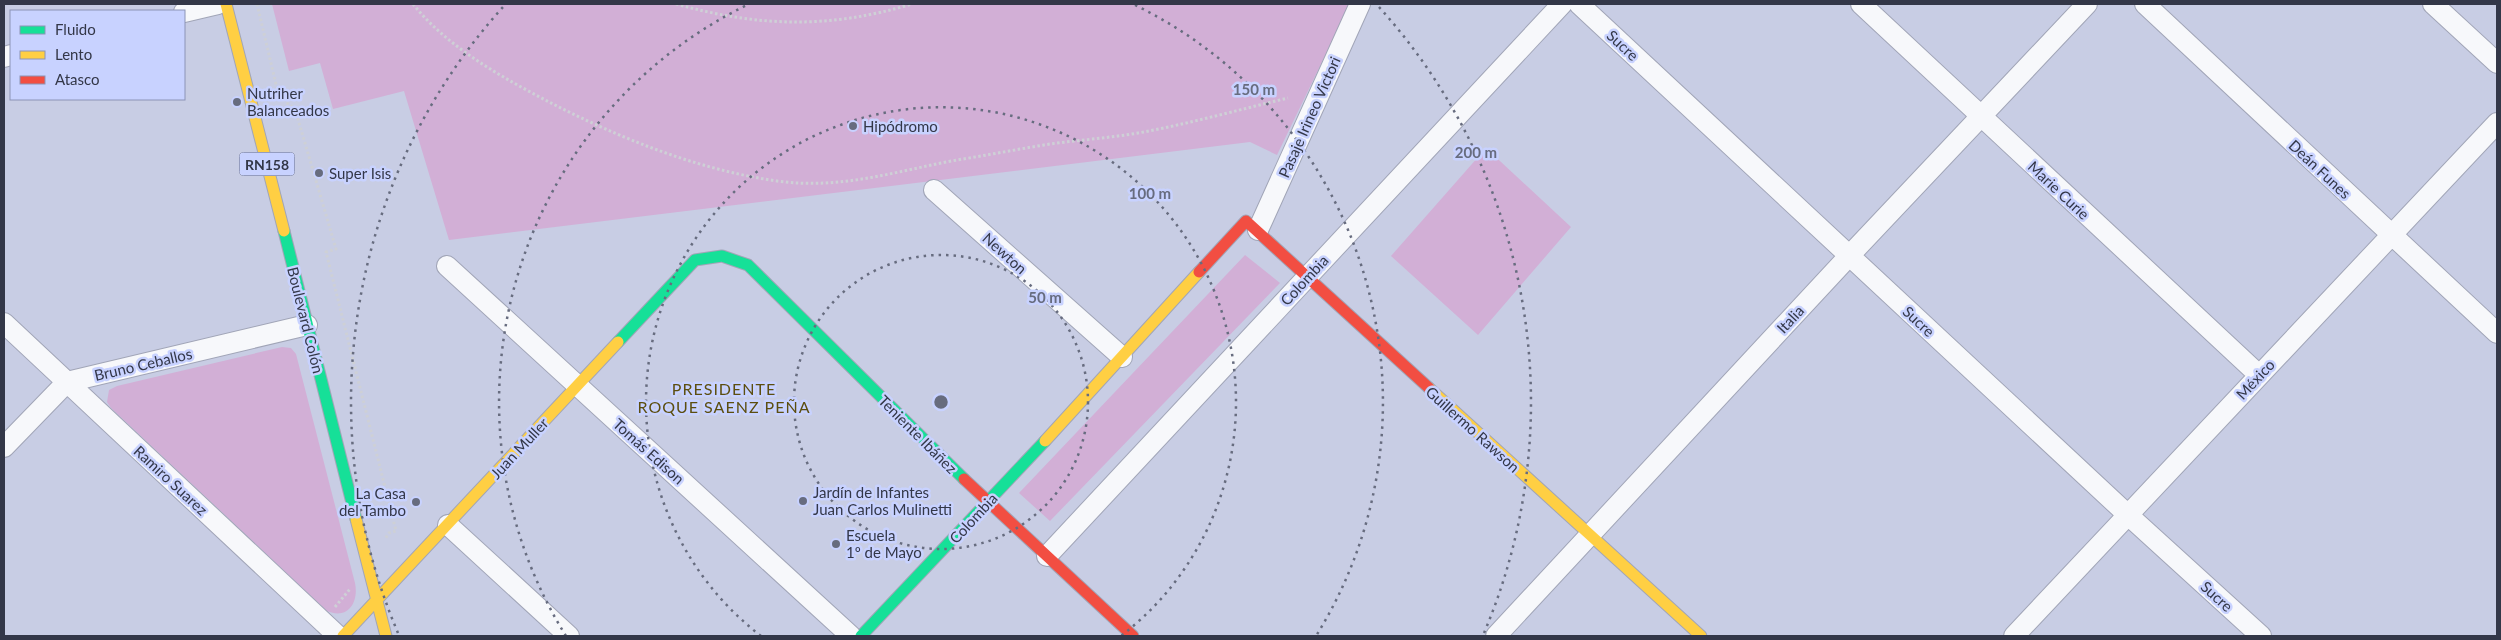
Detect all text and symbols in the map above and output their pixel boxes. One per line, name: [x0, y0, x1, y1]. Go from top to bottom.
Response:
legend: [10, 10, 185, 100]
text: Fluido: [55, 20, 96, 38]
street label: Sucre: [1603, 26, 1643, 64]
text: Lento: [55, 45, 92, 63]
street label: Pasaje Irineo Victori: [1274, 54, 1344, 180]
text: Atasco: [55, 70, 100, 88]
text: 150 m: [1233, 80, 1275, 98]
place label: Nutriher Balanceados: [247, 84, 329, 119]
marker: Nutriher Balanceados: [231, 96, 243, 108]
place label: Hipódromo: [863, 117, 938, 135]
marker: Hipódromo: [847, 120, 859, 132]
street label: Deán Funes: [2285, 136, 2355, 202]
text: 200 m: [1455, 143, 1497, 161]
road number: RN158: [240, 152, 294, 175]
street label: Marie Curie: [2025, 157, 2093, 223]
place label: Super Isis: [329, 164, 391, 182]
marker: Super Isis: [313, 167, 325, 179]
text: 100 m: [1129, 184, 1171, 202]
street label: Newton: [979, 229, 1031, 277]
street label: Colombia: [1276, 251, 1332, 309]
street label: Boulevard Colón: [284, 265, 328, 375]
text: 50 m: [1028, 288, 1062, 306]
street label: Italia: [1773, 301, 1807, 337]
street label: Sucre: [1899, 302, 1939, 340]
street label: Bruno Ceballos: [92, 344, 194, 384]
street label: México: [2232, 355, 2278, 403]
district label: PRESIDENTE ROQUE SAENZ PEÑA: [637, 379, 811, 416]
street label: Guillermo Rawson: [1422, 382, 1524, 476]
street label: Teniente Ibáñez: [875, 391, 961, 477]
centre of rings: [932, 393, 950, 411]
street label: Juan Muller: [486, 413, 552, 482]
street label: Tomás Edison: [610, 414, 688, 488]
street label: Ramiro Suarez: [131, 441, 212, 519]
place label: Jardín de Infantes Juan Carlos Mulinetti: [813, 483, 952, 518]
place label: La Casa del Tambo: [339, 484, 406, 519]
street label: Colombia: [945, 489, 1001, 547]
marker: Jardín de Infantes Juan Carlos Mulinetti: [797, 495, 809, 507]
marker: La Casa del Tambo: [410, 496, 422, 508]
place label: Escuela 1º de Mayo: [846, 526, 922, 561]
marker: Escuela 1º de Mayo: [830, 538, 842, 550]
street label: Sucre: [2197, 577, 2237, 615]

